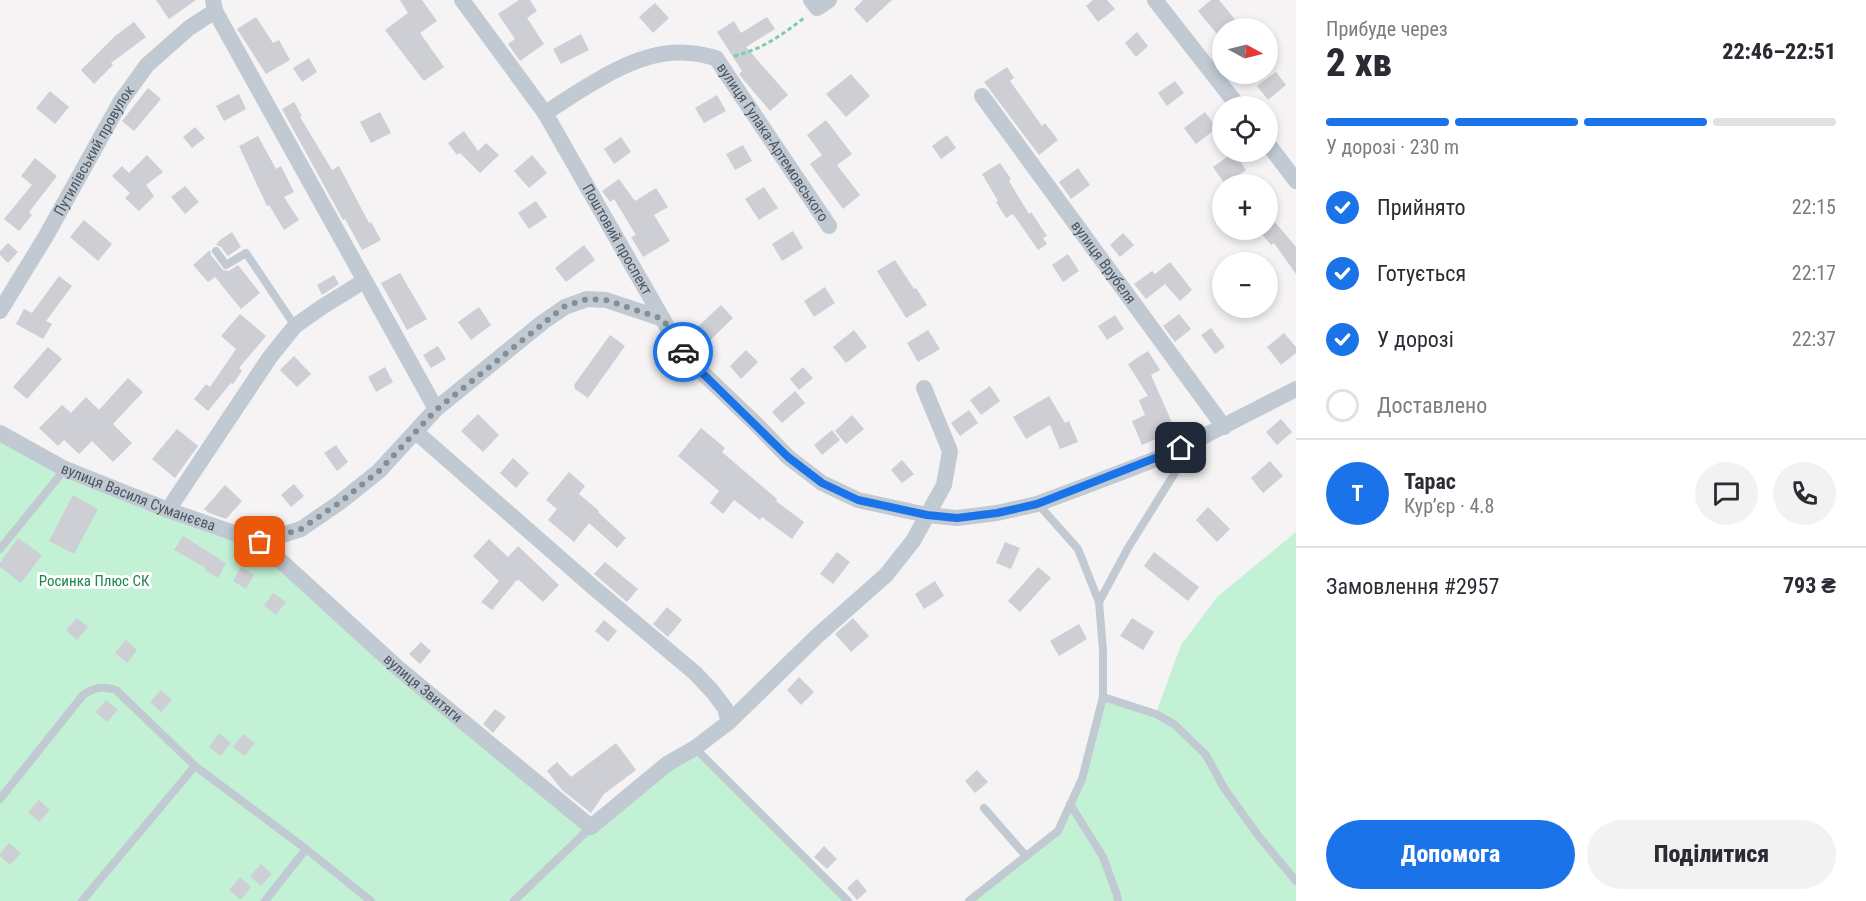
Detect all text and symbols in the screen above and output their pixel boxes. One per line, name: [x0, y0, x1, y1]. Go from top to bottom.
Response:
text: Прибуде через: [1326, 17, 1448, 41]
north arrow: [1212, 18, 1278, 84]
map controls: [1212, 18, 1278, 318]
text: 22:46–22:51: [1722, 39, 1836, 64]
text: 2 хв: [1326, 40, 1392, 86]
street label: вулиця Гулака-Артемовського: [713, 59, 832, 225]
street label: Путилівський провулок: [50, 82, 138, 219]
button: locate: [1212, 96, 1278, 162]
text: У дорозі · 230 m: [1326, 135, 1459, 159]
button: +: [1212, 174, 1278, 240]
street label: Поштовий проспект: [578, 181, 656, 298]
icon: check: [1326, 191, 1359, 224]
text: Прийнято: [1377, 195, 1466, 220]
text: 22:15: [1792, 195, 1836, 219]
street label: вулиця Врубеля: [1067, 217, 1140, 307]
button: −: [1212, 252, 1278, 318]
icon: check: [1326, 257, 1359, 290]
text: Готується: [1377, 261, 1466, 286]
text: 22:17: [1792, 261, 1836, 285]
courier: [653, 322, 713, 382]
icon: check: [1326, 323, 1359, 356]
text: У дорозі: [1377, 327, 1454, 352]
text: 22:37: [1792, 327, 1836, 351]
icon: car: [667, 336, 700, 369]
text: Доставлено: [1377, 393, 1487, 418]
pin: [1155, 422, 1206, 473]
icon: home: [1164, 431, 1197, 464]
street label: вулиця Василя Суманєєва: [59, 459, 218, 535]
button: chat: [1695, 462, 1758, 525]
button: phone: [1773, 462, 1836, 525]
text: Тарас: [1404, 469, 1456, 494]
text: Т: [1352, 481, 1363, 506]
text: Кур’єр · 4.8: [1404, 494, 1494, 518]
pin: [234, 516, 285, 567]
icon: bag: [243, 525, 276, 558]
park label: Росинка Плюс СК: [39, 572, 150, 590]
text: 793 ₴: [1783, 573, 1836, 598]
text: Замовлення #2957: [1326, 574, 1499, 599]
street label: вулиця Звитяги: [380, 650, 466, 726]
button: Допомога: [1326, 820, 1575, 889]
button: Поділитися: [1587, 820, 1836, 889]

